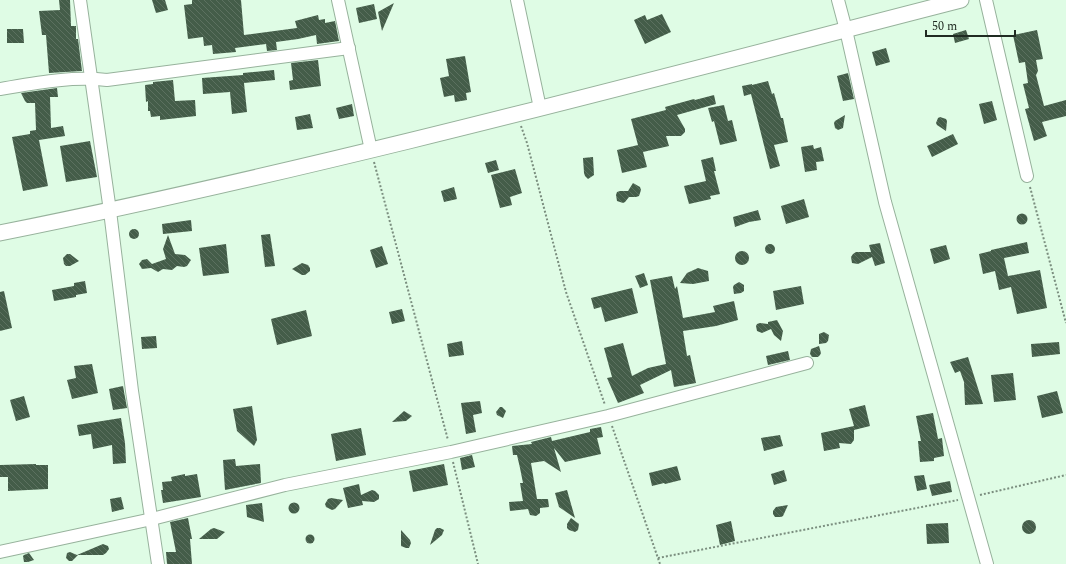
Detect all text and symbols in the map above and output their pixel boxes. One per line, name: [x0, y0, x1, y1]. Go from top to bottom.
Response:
scale bar: [926, 12, 1015, 38]
text: 50 m: [932, 17, 957, 36]

